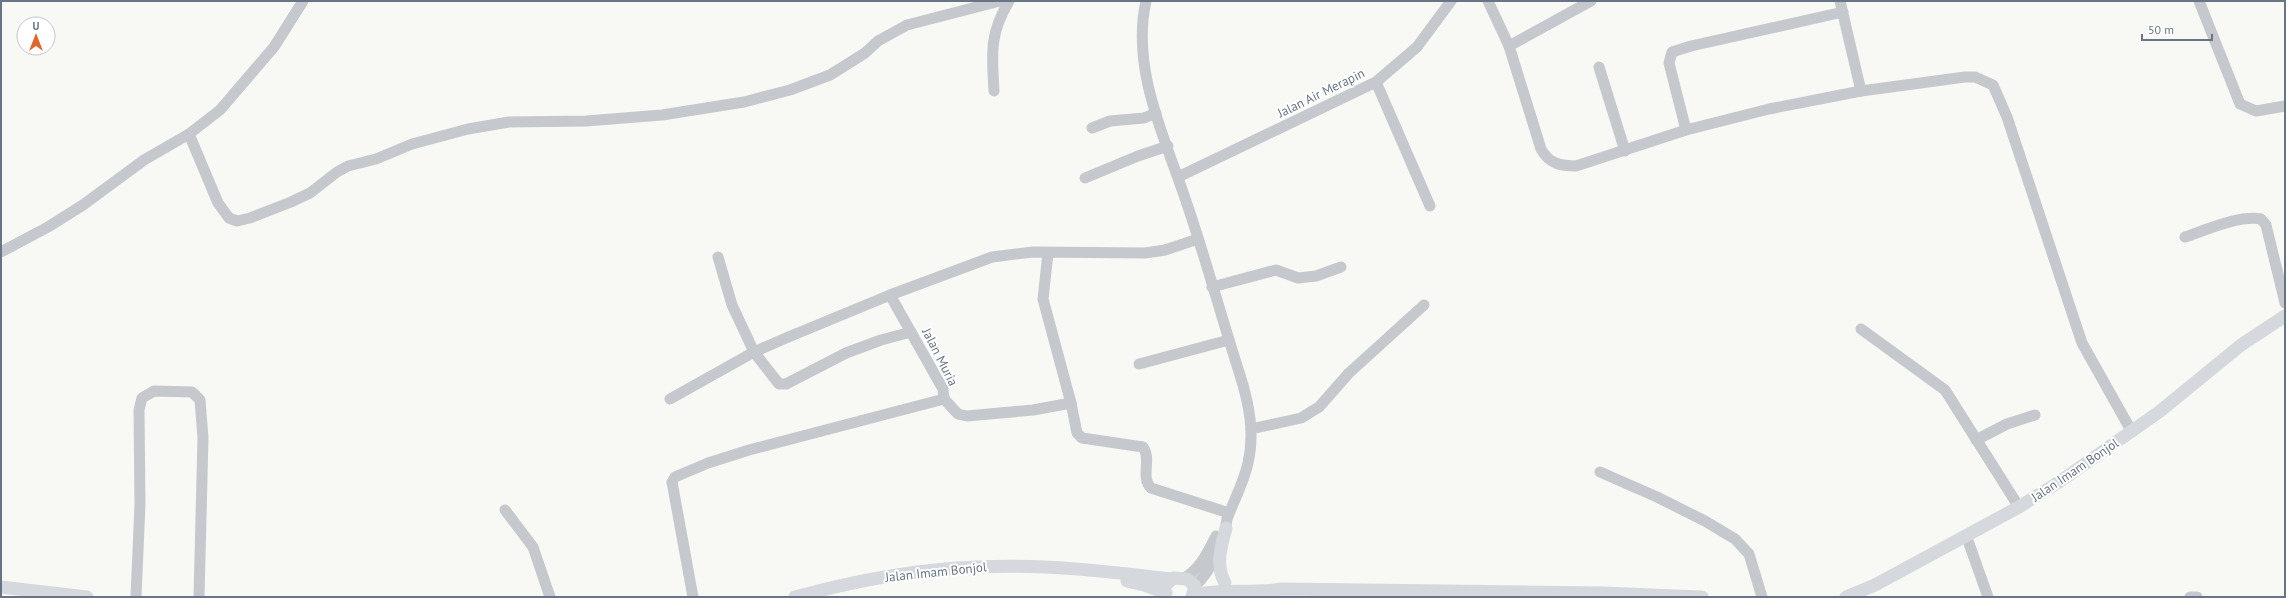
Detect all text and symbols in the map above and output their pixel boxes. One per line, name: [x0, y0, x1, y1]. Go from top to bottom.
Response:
north arrow: [16, 16, 56, 56]
scale bar: [2142, 16, 2212, 42]
text: U: [33, 19, 40, 33]
text: 50 m: [2148, 22, 2174, 37]
street label: Jalan Air Merapin: [1274, 65, 1367, 122]
street label: Jalan Muria: [918, 324, 962, 389]
street label: Jalan Imam Bonjol: [2027, 434, 2122, 506]
street label: Jalan Imam Bonjol: [884, 558, 988, 586]

